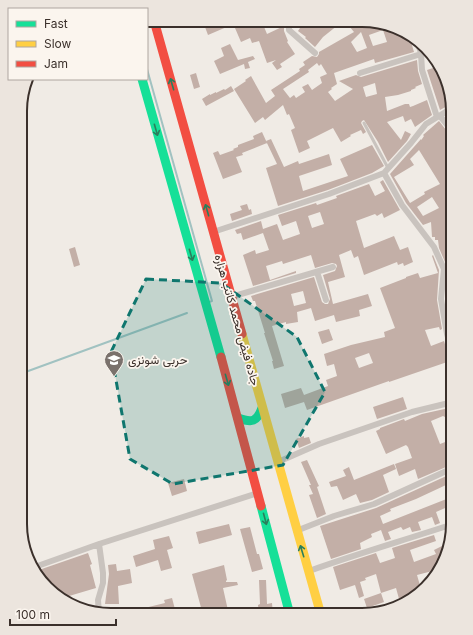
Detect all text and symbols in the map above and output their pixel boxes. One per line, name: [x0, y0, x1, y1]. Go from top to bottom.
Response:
legend: [8, 8, 148, 80]
text: Fast: [44, 16, 68, 31]
text: Slow: [44, 36, 72, 51]
text: Jam: [44, 56, 68, 71]
one-way arrow: [168, 78, 175, 91]
one-way arrow: [153, 123, 160, 136]
one-way arrow: [203, 203, 210, 216]
one-way arrow: [188, 248, 196, 261]
street label: جاده فیض محمد کاتب هزاره: [211, 252, 263, 388]
school or university icon: حربی شونزی: [103, 349, 125, 377]
place label: حربی شونزی: [128, 352, 188, 368]
one-way arrow: [224, 373, 231, 386]
one-way arrow: [261, 512, 269, 525]
one-way arrow: [298, 544, 305, 557]
scale bar: [10, 601, 116, 627]
text: 100 m: [16, 607, 50, 622]

